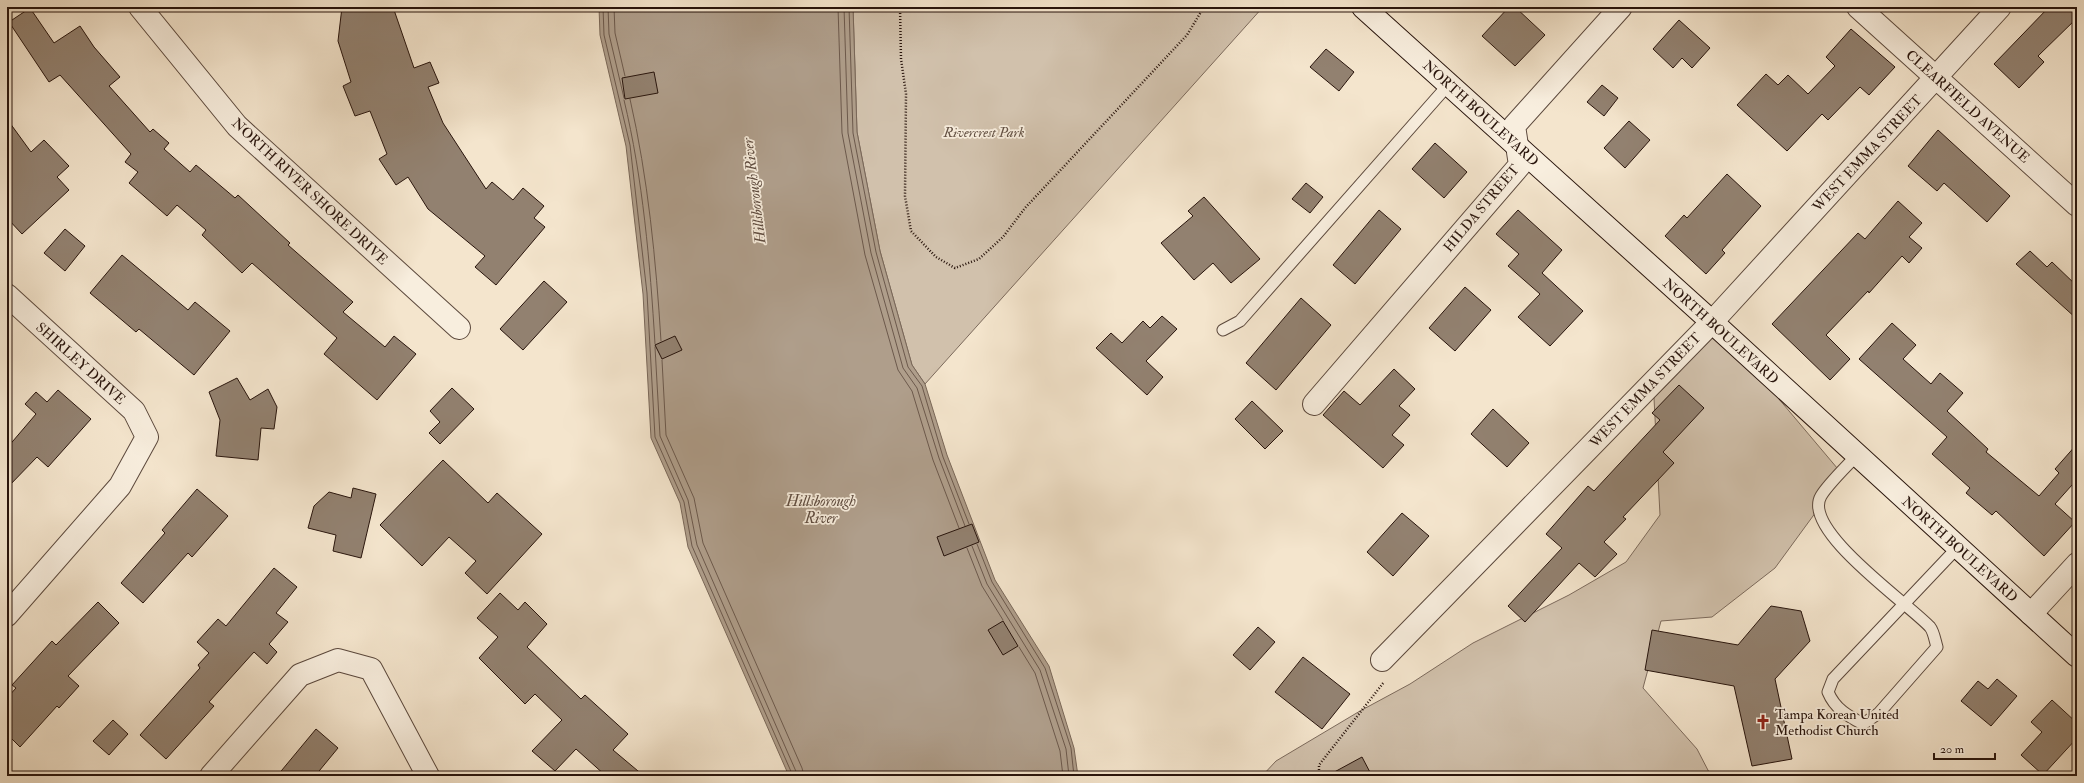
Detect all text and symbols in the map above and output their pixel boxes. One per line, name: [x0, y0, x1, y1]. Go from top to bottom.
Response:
street label: CLEARFIELD AVENUE: [1902, 46, 2033, 166]
street label: NORTH BOULEVARD: [1419, 57, 1542, 170]
street label: WEST EMMA STREET: [1808, 91, 1926, 216]
street label: NORTH RIVER SHORE DRIVE: [228, 115, 391, 268]
park label: Rivercrest Park: [942, 124, 1025, 141]
water label: Hillsborough River: [738, 136, 771, 246]
street label: HILDA STREET: [1440, 161, 1523, 256]
street label: NORTH BOULEVARD: [1659, 275, 1782, 388]
street label: SHIRLEY DRIVE: [32, 319, 129, 408]
street label: WEST EMMA STREET: [1585, 329, 1705, 452]
water label: Hillsborough River: [785, 492, 856, 528]
street label: NORTH BOULEVARD: [1898, 493, 2021, 606]
place label: Tampa Korean United Methodist Church: [1775, 706, 1899, 739]
church icon: Tampa Korean United Methodist Church: [1754, 713, 1772, 731]
scale bar: [1934, 735, 1995, 761]
text: 20 m: [1940, 742, 1965, 757]

